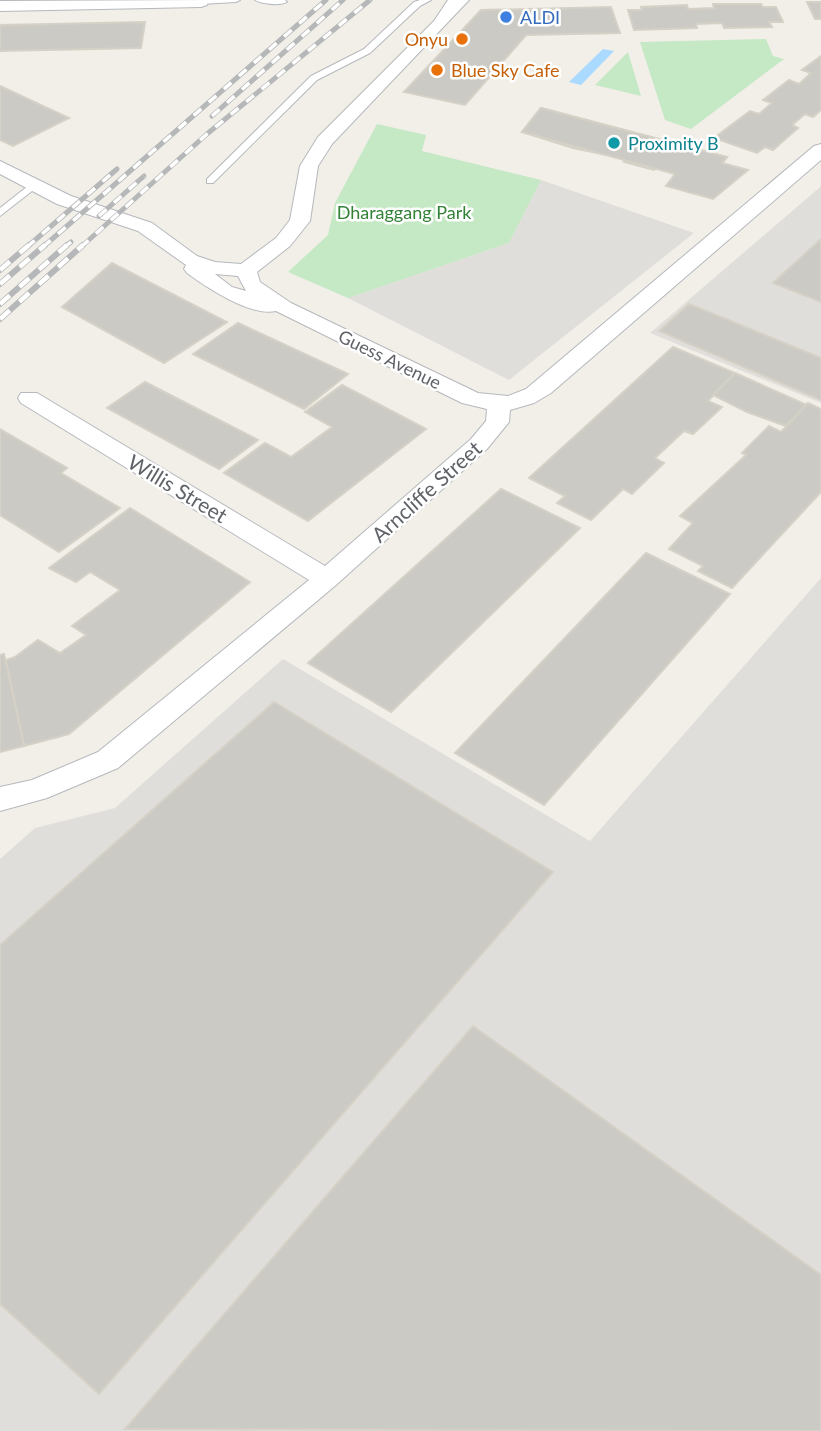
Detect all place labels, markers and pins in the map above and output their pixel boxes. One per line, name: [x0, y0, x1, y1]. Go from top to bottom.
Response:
place label: ALDI: [520, 6, 560, 28]
marker: ALDI: [498, 9, 514, 25]
place label: Onyu: [405, 28, 448, 50]
marker: Onyu: [454, 31, 470, 47]
place label: Blue Sky Cafe: [451, 59, 559, 81]
marker: Blue Sky Cafe: [429, 62, 445, 78]
place label: Proximity B: [628, 132, 719, 154]
marker: Proximity B: [606, 135, 622, 151]

